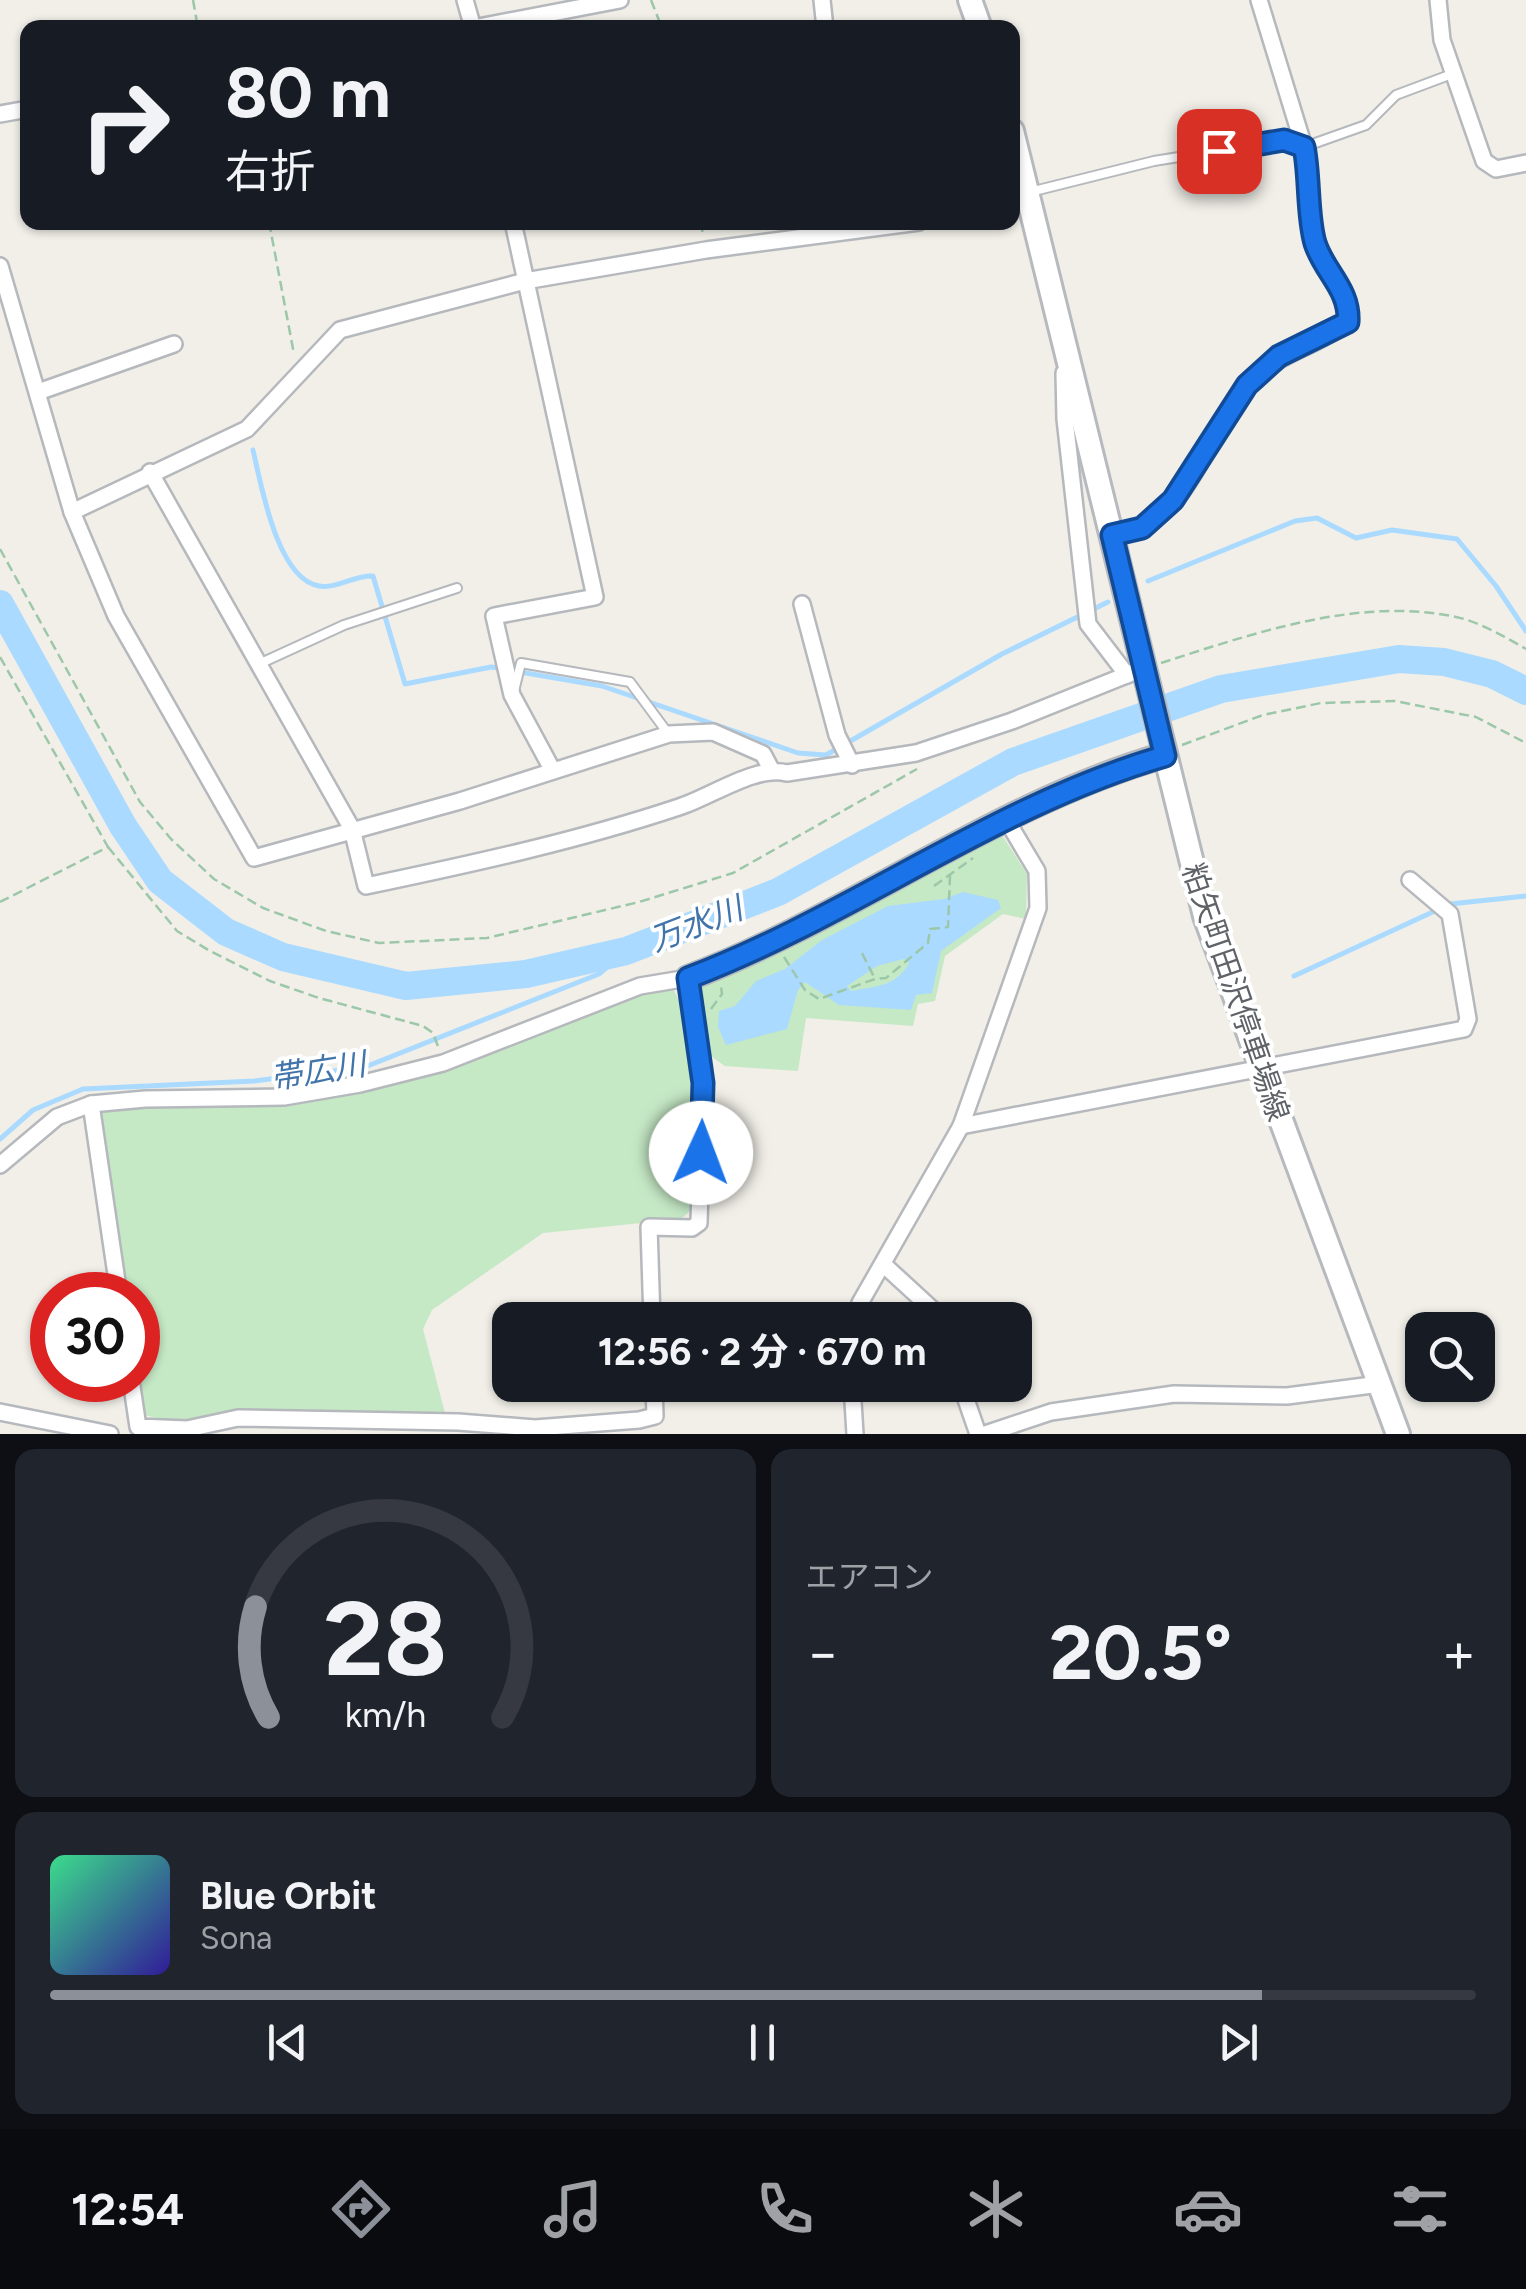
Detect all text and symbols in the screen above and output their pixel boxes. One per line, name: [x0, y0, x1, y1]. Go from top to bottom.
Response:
text: 80 m: [225, 50, 391, 135]
icon: right: [60, 60, 190, 190]
pin: [1177, 109, 1262, 194]
icon: arrive: [1192, 124, 1247, 179]
text: 右折: [225, 144, 315, 198]
street label: 粕矢町田沢停車場線: [1175, 858, 1297, 1126]
water label: 万水川: [644, 888, 750, 959]
water label: 帯広川: [268, 1044, 371, 1097]
position arrow: [649, 1101, 753, 1205]
speed limit sign: 30: [30, 1272, 160, 1402]
map controls: [1405, 1312, 1495, 1402]
button: search: [1405, 1312, 1495, 1402]
text: 12:56 · 2 分 · 670 m: [598, 1329, 926, 1375]
text: エアコン: [806, 1558, 934, 1596]
text: 28: [323, 1576, 447, 1701]
text: 20.5°: [1049, 1608, 1232, 1698]
text: −: [806, 1620, 840, 1686]
text: +: [1442, 1620, 1476, 1686]
text: km/h: [344, 1693, 426, 1736]
text: Blue Orbit: [200, 1873, 376, 1919]
text: Sona: [200, 1919, 272, 1957]
icon: previous: [260, 2015, 315, 2070]
icon: pause: [735, 2015, 790, 2070]
icon: next: [1211, 2015, 1266, 2070]
icon: directions: [326, 2174, 396, 2244]
icon: music: [538, 2174, 608, 2244]
icon: phone: [750, 2174, 820, 2244]
icon: climate: [961, 2174, 1031, 2244]
icon: car: [1173, 2174, 1243, 2244]
icon: filters: [1385, 2174, 1455, 2244]
text: 12:54: [71, 2182, 184, 2236]

